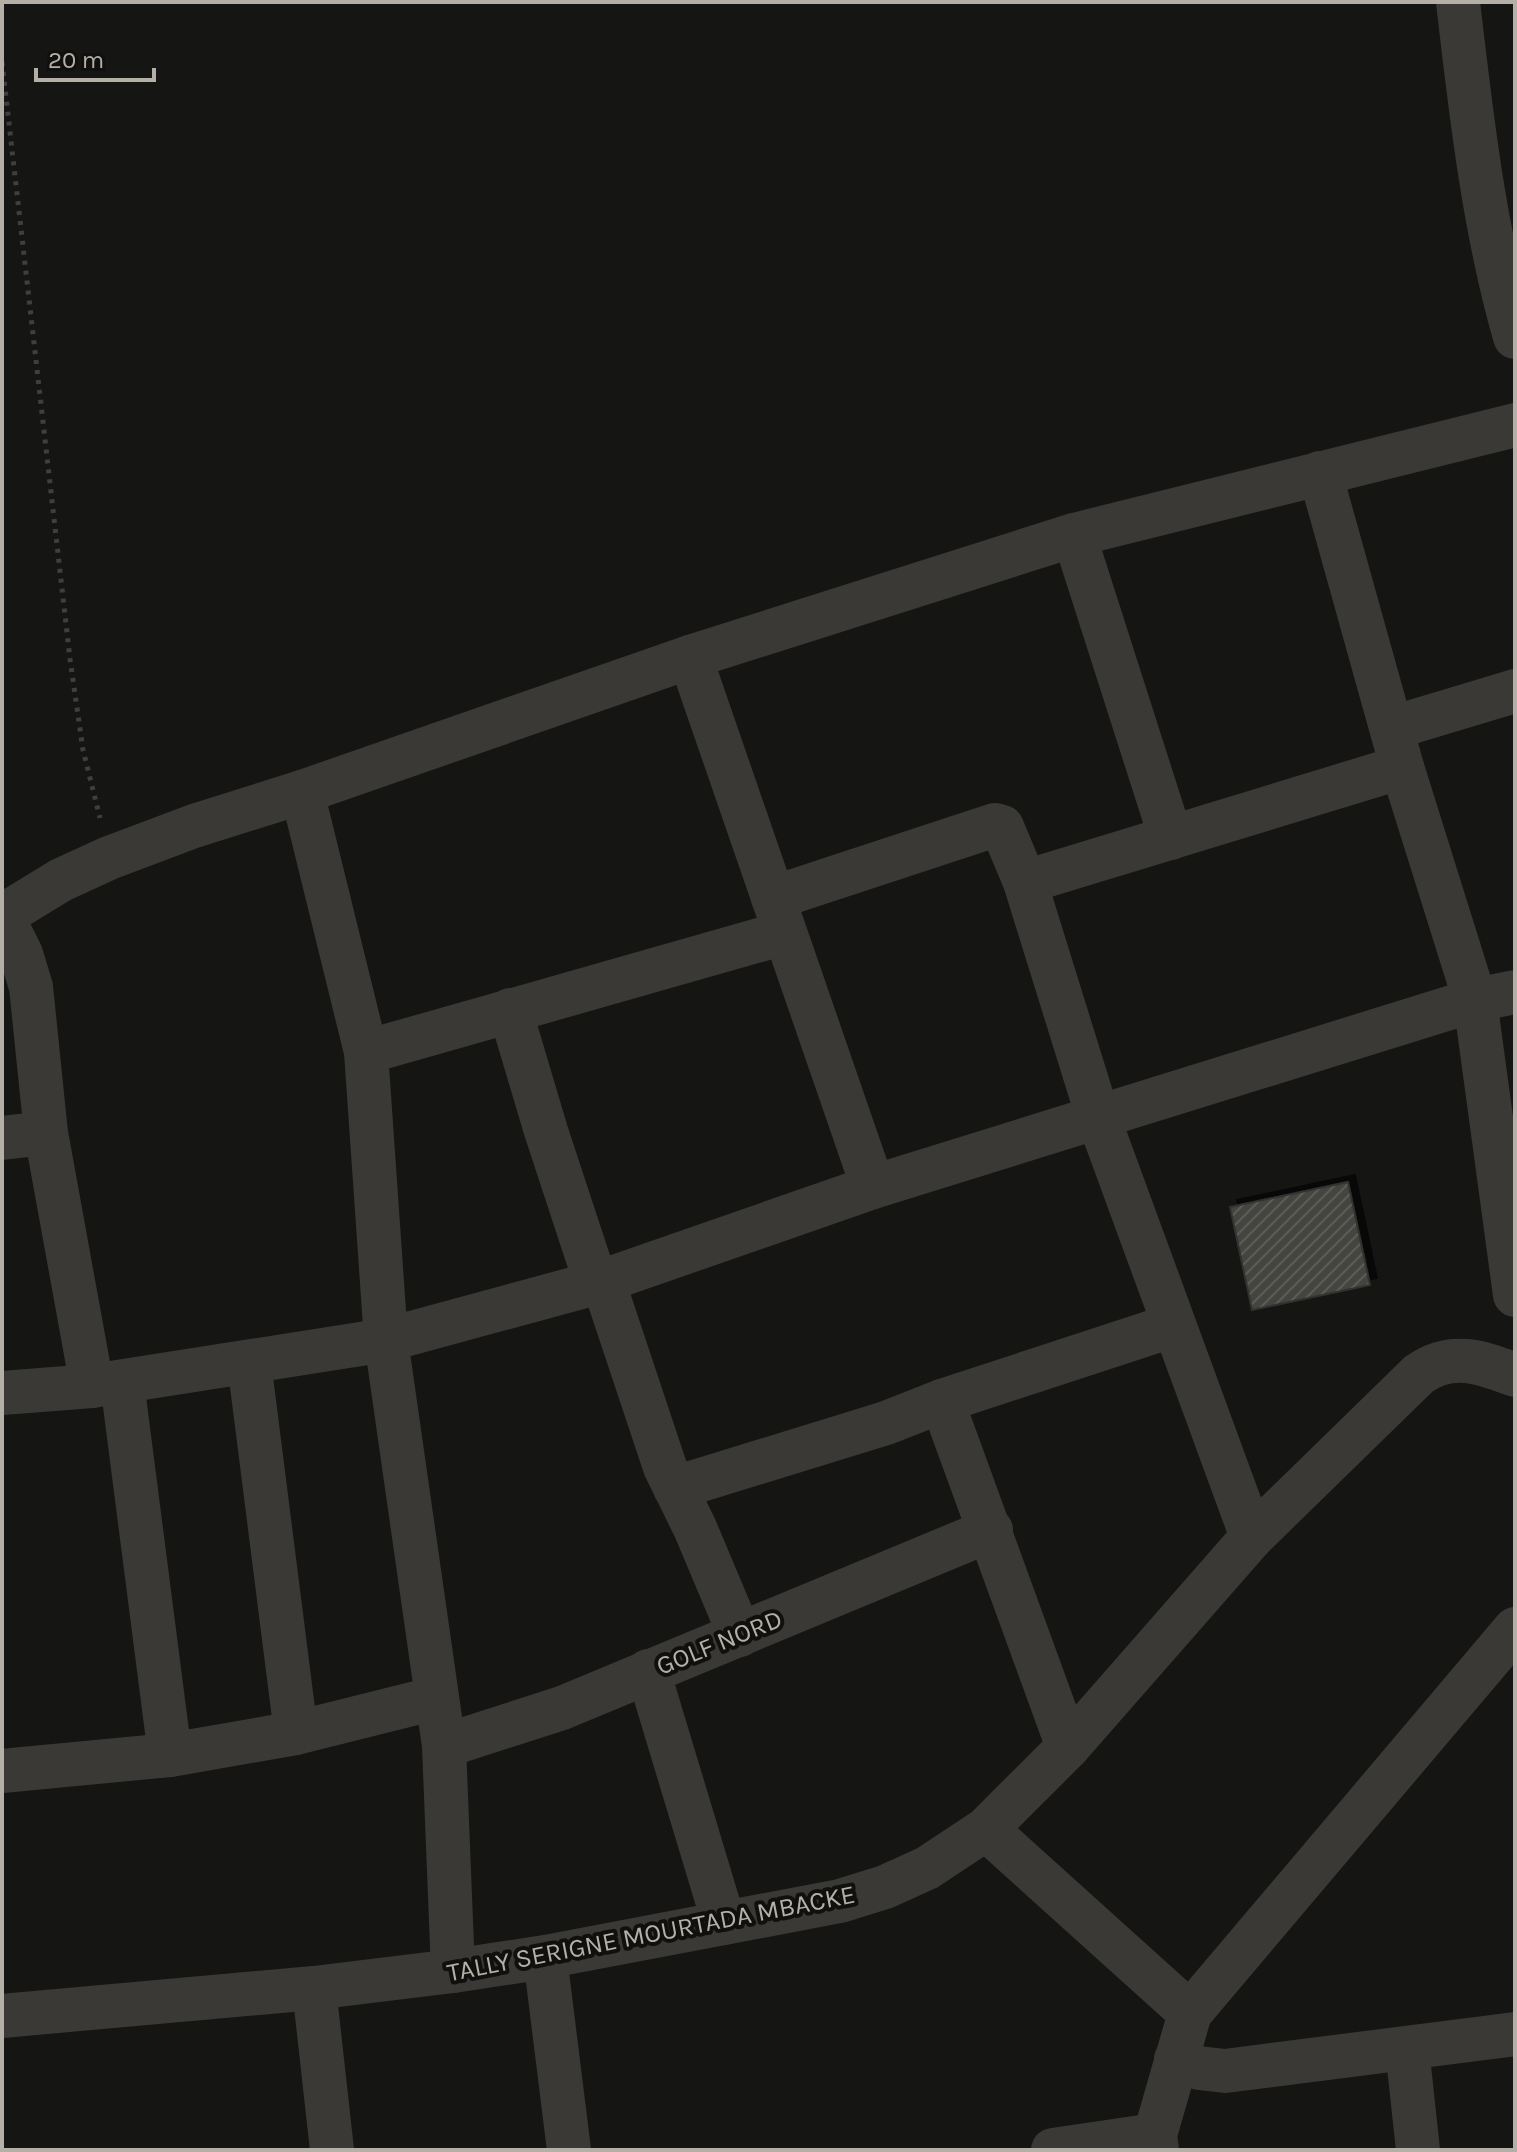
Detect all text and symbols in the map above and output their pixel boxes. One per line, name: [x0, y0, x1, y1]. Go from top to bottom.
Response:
scale bar: [36, 32, 154, 82]
text: 20 m: [48, 46, 104, 74]
street label: GOLF NORD: [652, 1603, 787, 1682]
street label: TALLY SERIGNE MOURTADA MBACKE: [444, 1879, 858, 1988]

